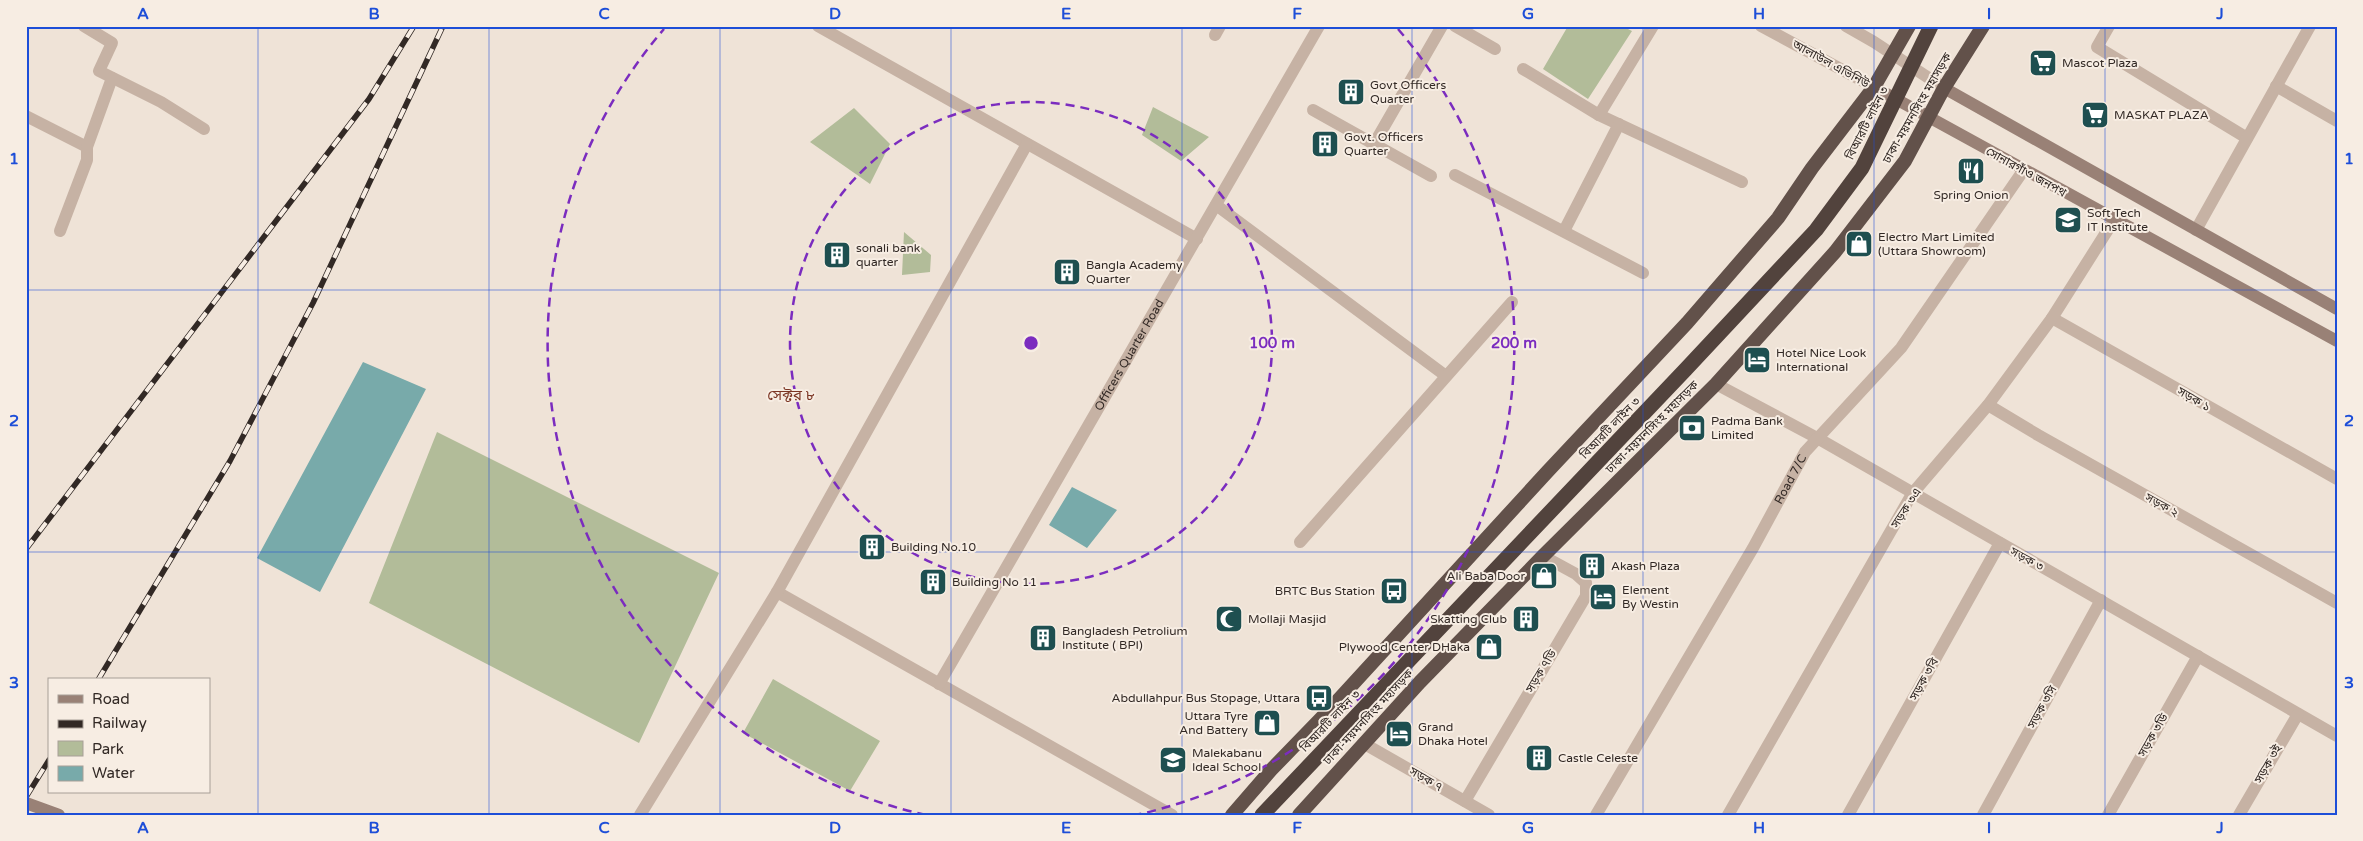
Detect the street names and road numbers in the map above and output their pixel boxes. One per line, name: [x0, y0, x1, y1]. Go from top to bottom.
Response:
street label: আলাউল এভিনিউ: [1789, 36, 1873, 91]
street label: ঢাকা-ময়মনসিংহ মহাসড়ক: [1878, 50, 1954, 167]
street label: বিআরটি লাইন ৩: [1841, 84, 1891, 163]
street label: সোনারগাঁও জনপথ: [1984, 143, 2069, 200]
street label: Officers Quarter Road: [1091, 297, 1167, 413]
street label: ঢাকা-ময়মনসিংহ মহাসড়ক: [1601, 377, 1701, 477]
street label: সড়ক ১: [2174, 383, 2213, 414]
street label: বিআরটি লাইন ৩: [1576, 394, 1643, 462]
street label: Road 7/C: [1771, 452, 1809, 506]
street label: সড়ক ৩এ: [1887, 485, 1924, 531]
street label: সড়ক ২: [2142, 490, 2181, 520]
street label: সড়ক ৩: [2007, 544, 2046, 574]
street label: সড়ক ৭ডি: [1521, 646, 1560, 696]
street label: সড়ক ৩বি: [1905, 654, 1942, 704]
street label: ঢাকা-ময়মনসিংহ মহাসড়ক: [1319, 666, 1416, 768]
street label: সড়ক ৩সি: [2023, 682, 2060, 732]
street label: বিআরটি লাইন ৩: [1296, 687, 1363, 755]
street label: সড়ক ৩ডি: [2134, 710, 2171, 760]
street label: সড়ক ৩ই: [2250, 741, 2285, 787]
street label: সড়ক ৭: [1406, 763, 1445, 794]

